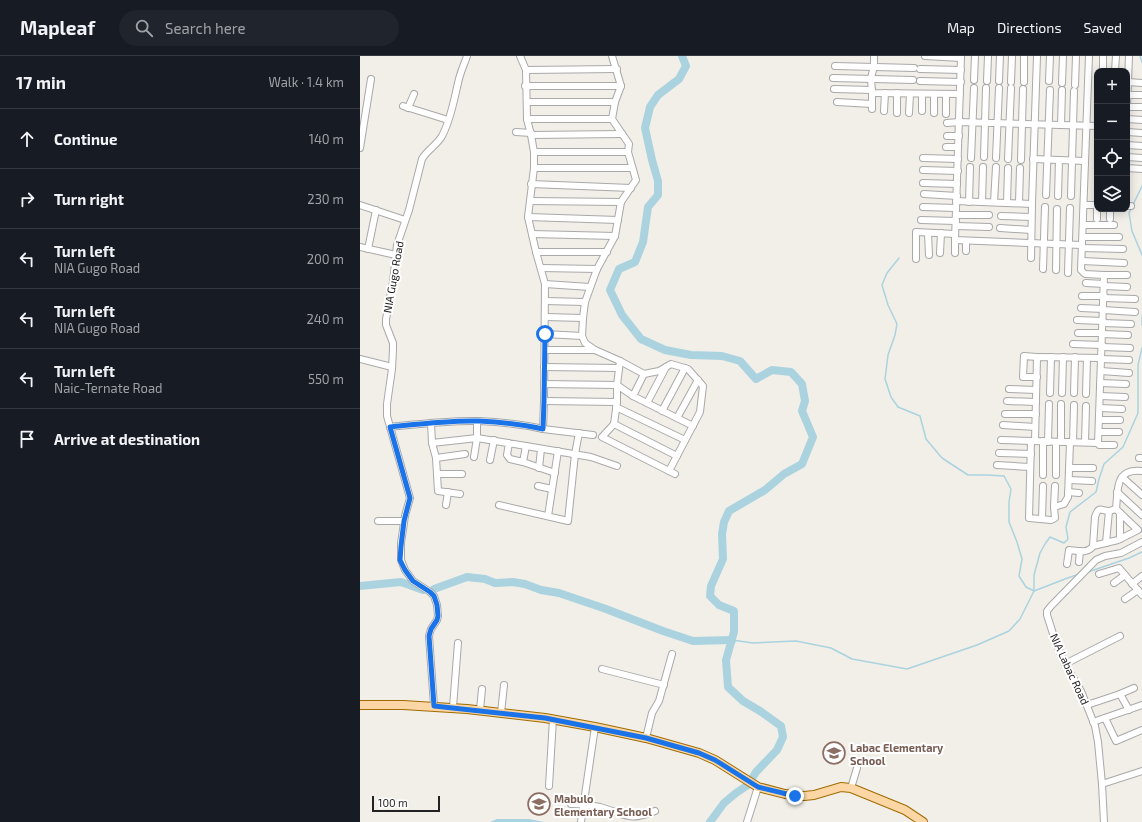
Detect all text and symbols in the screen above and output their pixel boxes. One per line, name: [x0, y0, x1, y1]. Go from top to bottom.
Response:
search box: [119, 10, 399, 46]
text: Mapleaf: [20, 16, 95, 39]
icon: search: [133, 17, 155, 39]
text: Search here: [165, 19, 246, 37]
text: Map: [947, 19, 975, 36]
text: Directions: [997, 19, 1062, 36]
text: Saved: [1084, 19, 1122, 36]
map controls: [1094, 68, 1130, 212]
button: +: [1094, 68, 1130, 104]
text: 17 min: [16, 72, 66, 92]
text: Walk · 1.4 km: [269, 74, 344, 90]
button: −: [1094, 104, 1130, 140]
icon: ahead: [16, 128, 38, 150]
text: Continue: [54, 130, 117, 148]
text: 140 m: [309, 131, 344, 147]
button: locate: [1094, 140, 1130, 176]
button: layers: [1094, 176, 1130, 212]
icon: right: [16, 188, 38, 210]
text: Turn right: [54, 190, 124, 208]
text: 230 m: [307, 191, 344, 207]
street label: NIA Gugo Road: [380, 240, 406, 314]
text: Turn left: [54, 242, 115, 260]
icon: left: [16, 248, 38, 270]
text: 200 m: [307, 251, 344, 267]
text: NIA Gugo Road: [54, 260, 140, 276]
text: Turn left: [54, 302, 115, 320]
icon: left: [16, 308, 38, 330]
text: 240 m: [307, 311, 344, 327]
text: NIA Gugo Road: [54, 320, 140, 336]
route start: [536, 325, 554, 343]
text: Turn left: [54, 362, 115, 380]
icon: left: [16, 368, 38, 390]
text: 550 m: [308, 371, 344, 387]
text: Naic-Ternate Road: [54, 380, 162, 396]
icon: arrive: [16, 428, 38, 450]
text: Arrive at destination: [54, 430, 200, 448]
street label: NIA Labac Road: [1048, 631, 1092, 707]
school or university icon: Labac Elementary School: [821, 740, 847, 766]
place label: Labac Elementary School: [850, 741, 944, 767]
route end: [786, 787, 804, 805]
school or university icon: Mabulo Elementary School: [526, 791, 552, 817]
place label: Mabulo Elementary School: [554, 792, 652, 819]
scale bar: [372, 794, 440, 813]
text: 100 m: [378, 796, 408, 809]

